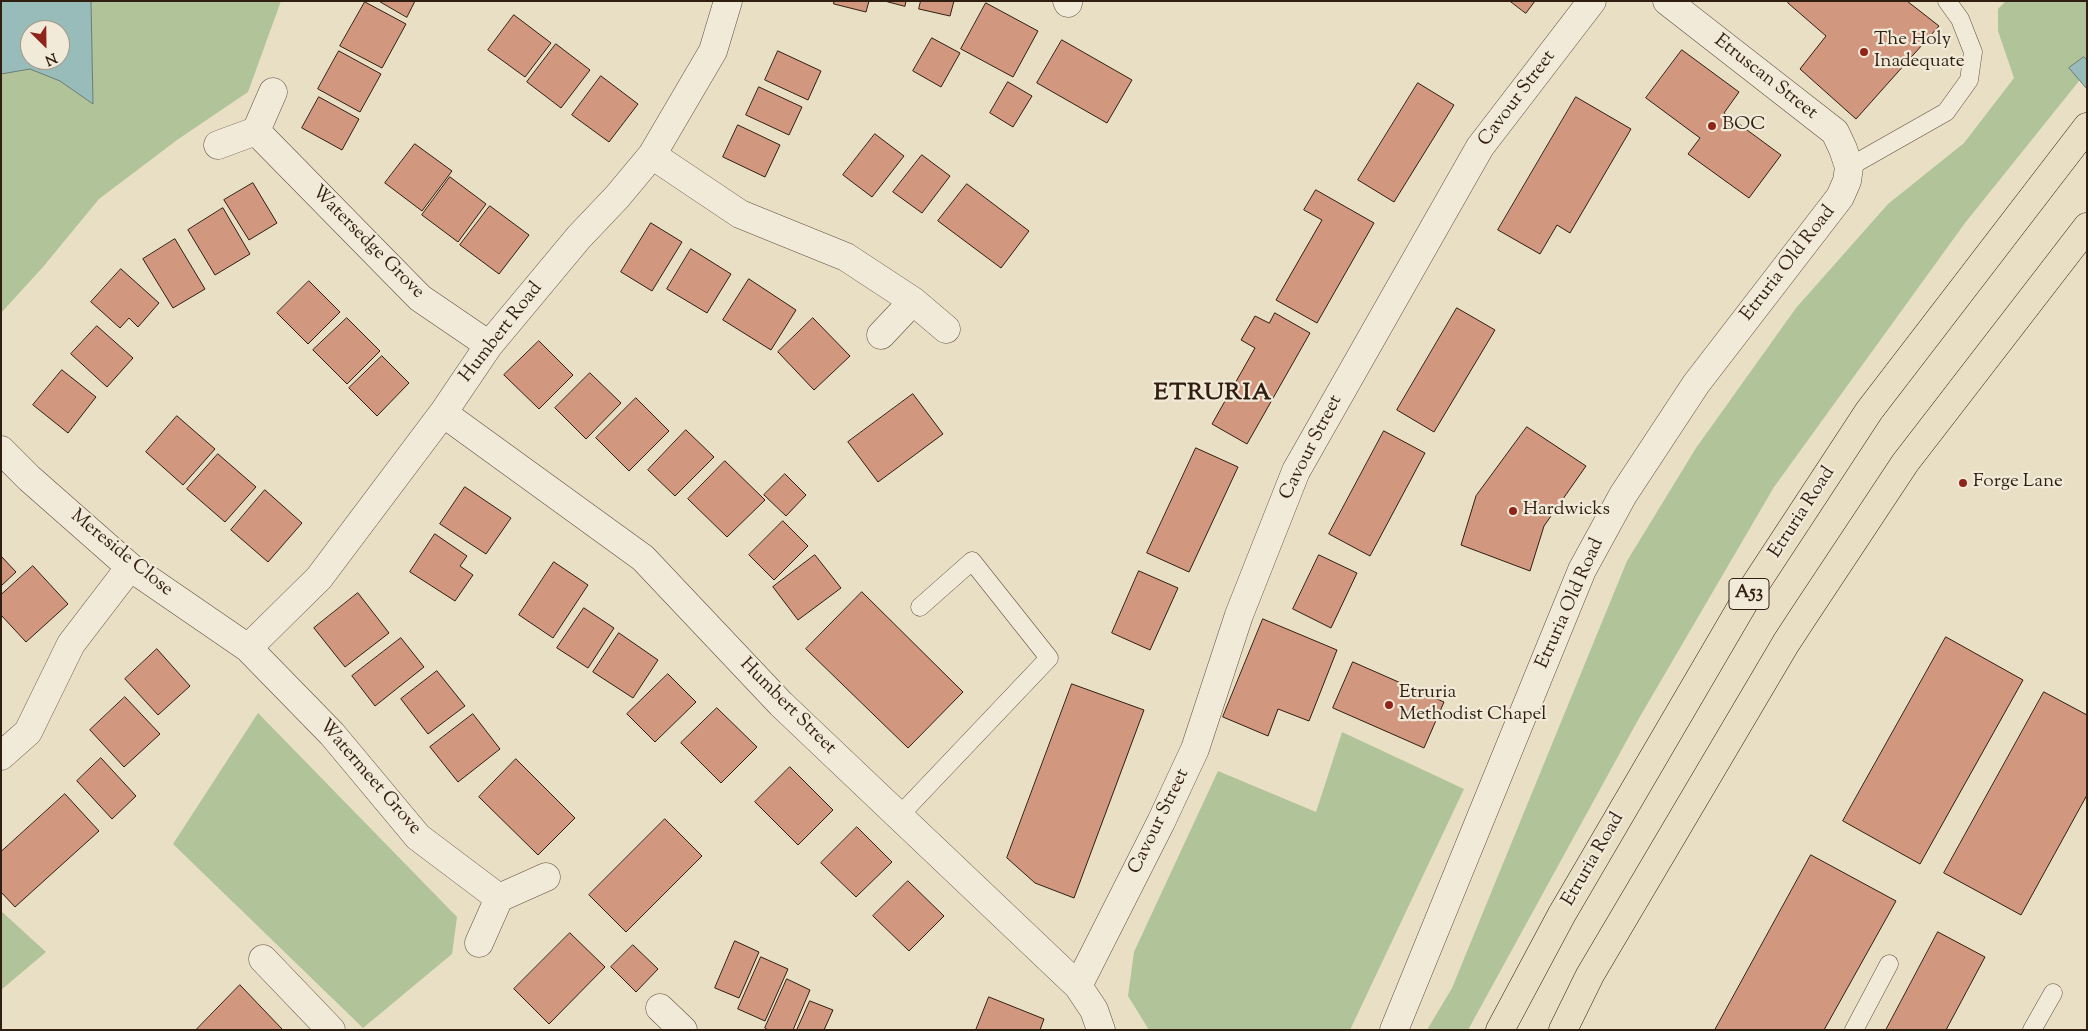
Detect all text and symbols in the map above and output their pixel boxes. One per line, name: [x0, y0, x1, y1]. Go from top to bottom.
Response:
north arrow: [20, 20, 70, 70]
street label: Etruscan Street: [1709, 30, 1821, 126]
place label: The Holy Inadequate: [1874, 30, 1965, 74]
text: N: [41, 46, 60, 69]
street label: Cavour Street: [1474, 46, 1562, 152]
marker: The Holy Inadequate: [1858, 46, 1870, 58]
place label: BOC: [1722, 115, 1766, 137]
marker: BOC: [1706, 120, 1718, 132]
street label: Watersedge Grove: [306, 182, 428, 304]
street label: Etruria Old Road: [1737, 202, 1841, 326]
street label: Humbert Road: [456, 278, 548, 388]
district label: ETRURIA: [1153, 381, 1273, 409]
street label: Cavour Street: [1276, 392, 1348, 504]
street label: Etruria Road: [1765, 463, 1841, 563]
place label: Forge Lane: [1973, 472, 2063, 494]
marker: Forge Lane: [1957, 477, 1969, 489]
place label: Hardwicks: [1523, 500, 1610, 522]
marker: Hardwicks: [1507, 505, 1519, 517]
street label: Mereside Close: [65, 506, 177, 602]
street label: Etruria Old Road: [1532, 535, 1610, 673]
road number: A53: [1729, 578, 1769, 610]
street label: Humbert Street: [734, 654, 840, 760]
place label: Etruria Methodist Chapel: [1399, 683, 1547, 727]
marker: Etruria Methodist Chapel: [1383, 699, 1395, 711]
street label: Watermeet Grove: [313, 716, 425, 840]
street label: Cavour Street: [1125, 766, 1195, 878]
street label: Etruria Road: [1558, 809, 1630, 911]

